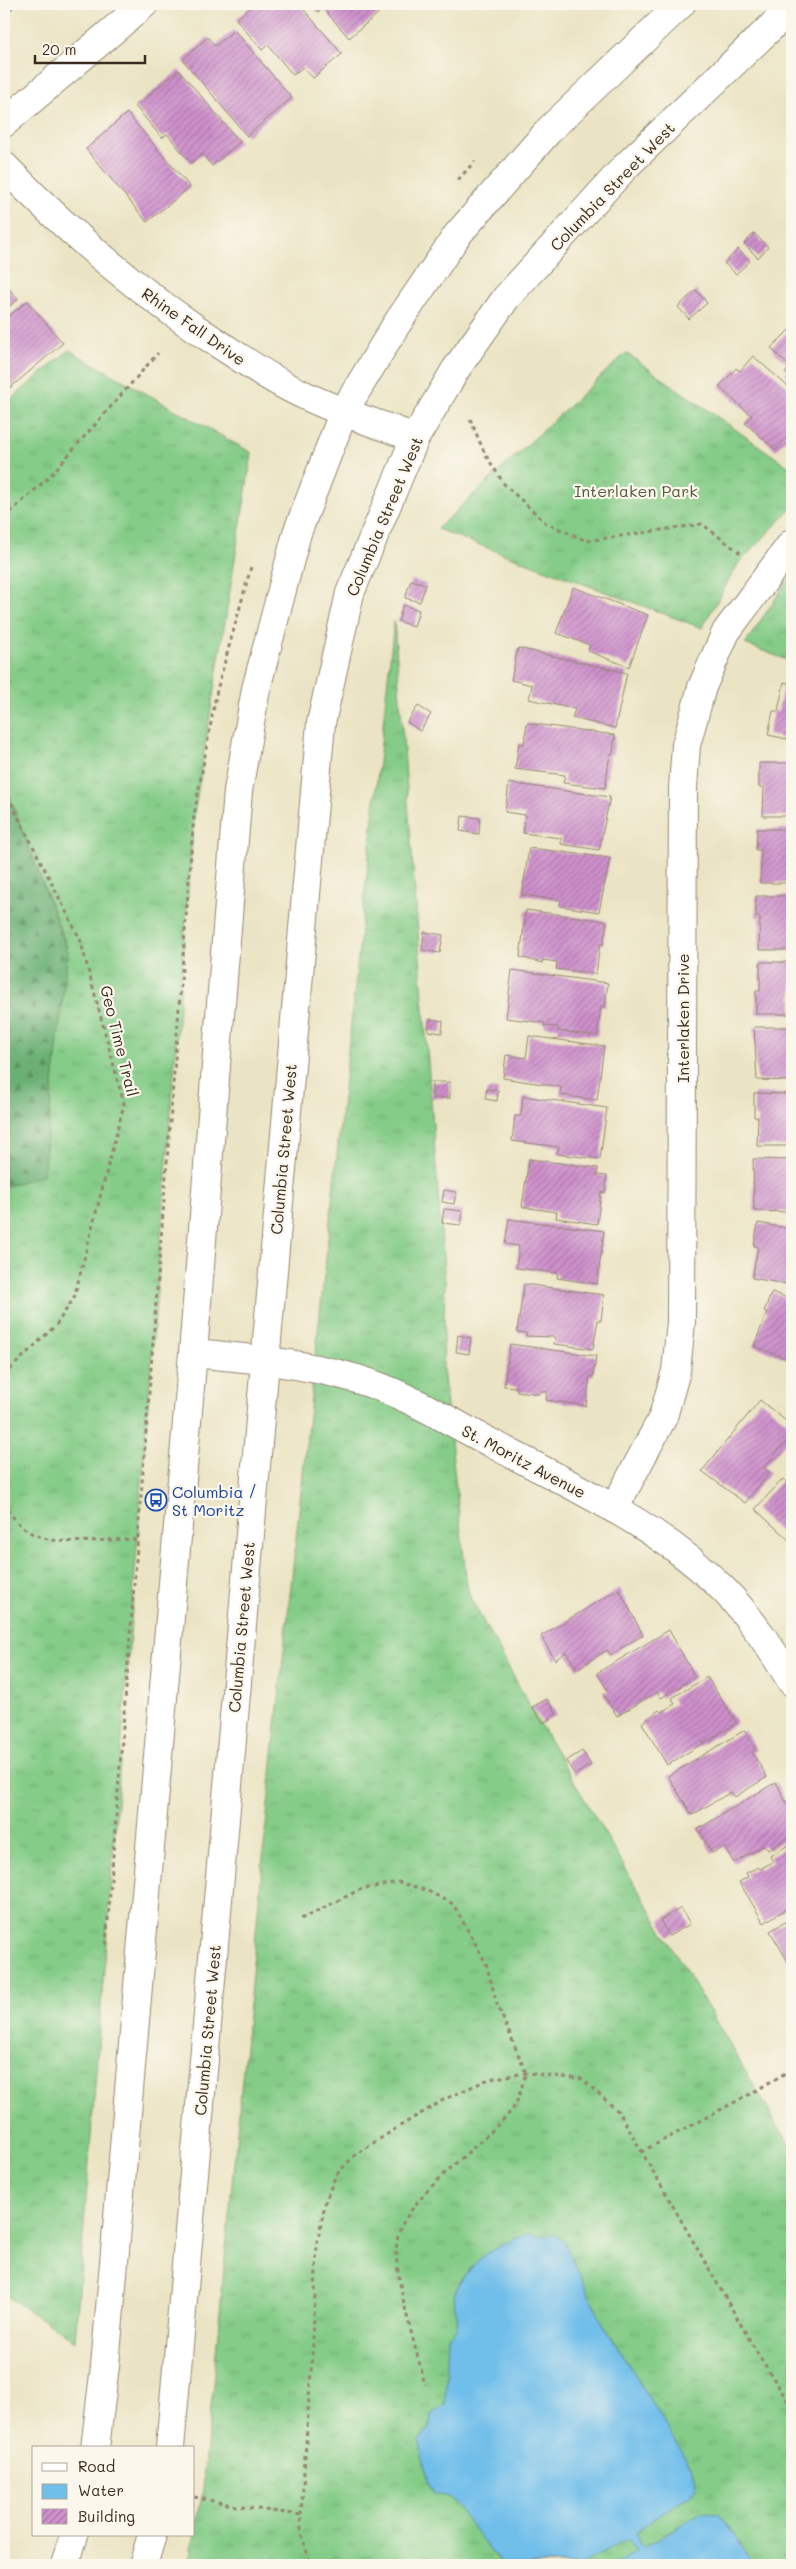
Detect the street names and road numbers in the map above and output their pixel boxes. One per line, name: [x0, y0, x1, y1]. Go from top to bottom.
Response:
street label: Columbia Street West: [545, 117, 679, 255]
street label: Rhine Fall Drive: [138, 282, 250, 370]
street label: Columbia Street West: [341, 433, 427, 599]
street label: Interlaken Drive: [672, 953, 693, 1083]
street label: Geo Time Trail: [96, 983, 144, 1099]
street label: Columbia Street West: [265, 1063, 301, 1235]
street label: St. Moritz Avenue: [458, 1419, 590, 1503]
street label: Columbia Street West: [223, 1541, 259, 1713]
street label: Columbia Street West: [189, 1944, 225, 2116]

